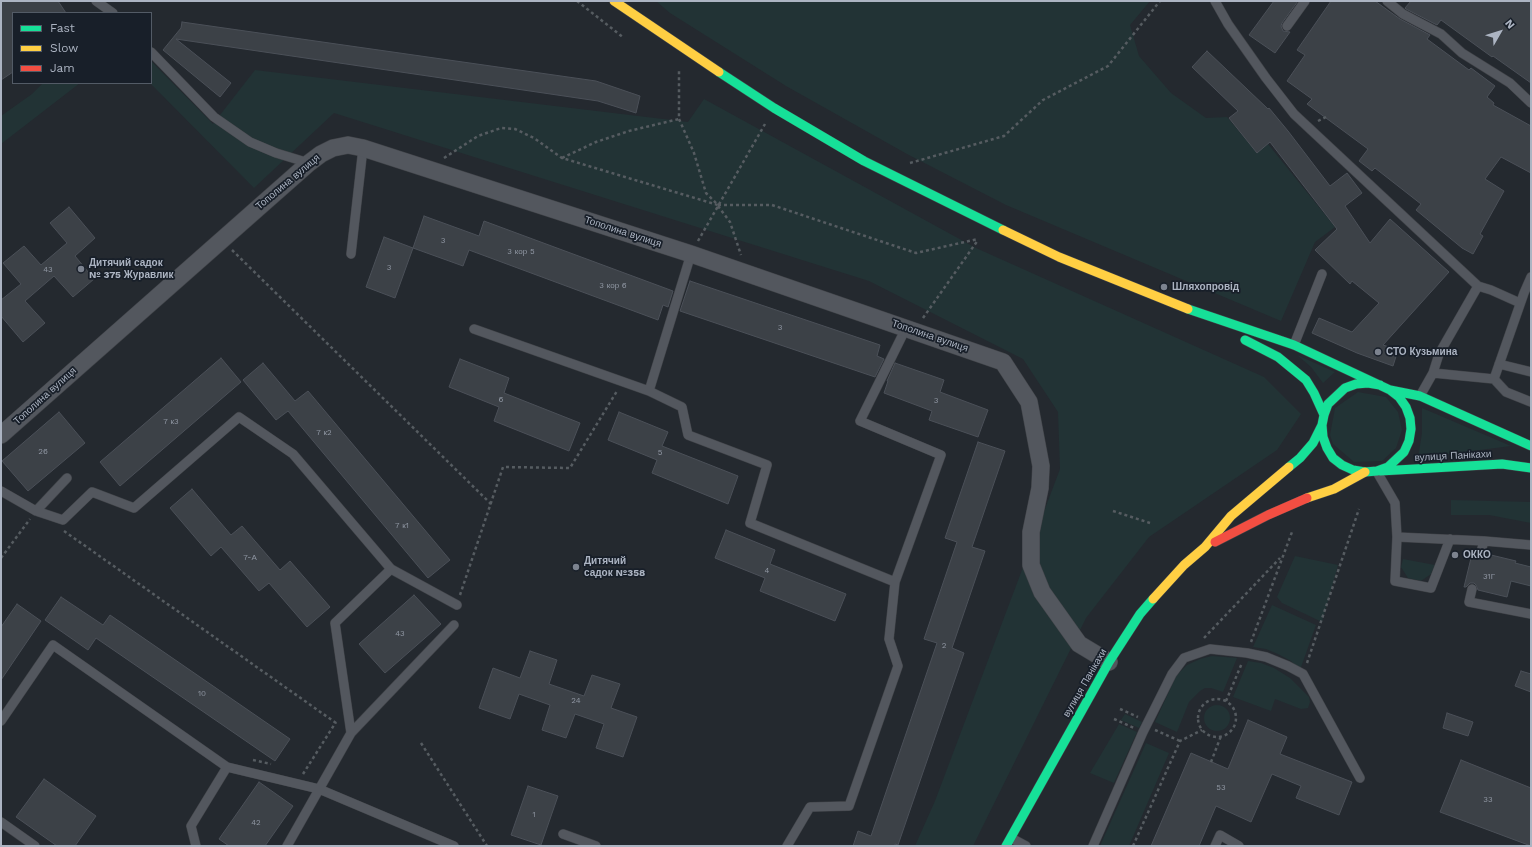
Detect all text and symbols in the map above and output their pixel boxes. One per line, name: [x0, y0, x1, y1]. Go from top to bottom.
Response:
legend: [12, 12, 152, 84]
north arrow: [1480, 12, 1520, 52]
text: N: [1502, 17, 1517, 31]
text: Fast: [50, 21, 75, 35]
text: Slow: [50, 41, 78, 55]
text: Jam: [50, 61, 75, 75]
street label: Тополина вулиця: [254, 152, 322, 212]
street label: Тополина вулиця: [583, 214, 663, 250]
house number: 3: [441, 236, 445, 246]
house number: 3 кор 5: [507, 247, 535, 257]
place label: Дитячий садок № 375 Журавлик: [89, 257, 173, 280]
house number: 3: [387, 263, 391, 273]
marker: Дитячий садок № 375 Журавлик: [76, 264, 86, 274]
house number: 43: [43, 265, 53, 275]
house number: 3 кор 6: [599, 281, 627, 291]
place label: Шляхопровід: [1172, 281, 1239, 293]
marker: Шляхопровід: [1159, 282, 1169, 292]
street label: Тополина вулиця: [890, 317, 970, 355]
house number: 3: [778, 323, 782, 333]
place label: СТО Кузьмина: [1386, 346, 1457, 358]
marker: СТО Кузьмина: [1373, 347, 1383, 357]
street label: Тополина вулиця: [11, 365, 79, 427]
house number: 6: [499, 395, 503, 405]
house number: 3: [934, 396, 938, 406]
house number: 7 к3: [163, 417, 179, 427]
house number: 7 к2: [316, 428, 332, 438]
house number: 26: [38, 447, 48, 457]
house number: 5: [658, 448, 662, 458]
street label: вулиця Панікахи: [1414, 448, 1492, 464]
house number: 7 к1: [395, 521, 409, 531]
place label: ОККО: [1463, 549, 1491, 561]
marker: ОККО: [1450, 550, 1460, 560]
house number: 7-А: [243, 553, 257, 563]
place label: Дитячий садок №358: [584, 555, 645, 578]
marker: Дитячий садок №358: [571, 562, 581, 572]
house number: 4: [765, 566, 769, 576]
house number: 31Г: [1483, 572, 1495, 582]
house number: 43: [395, 629, 405, 639]
house number: 2: [942, 641, 946, 651]
street label: вулиця Панікахи: [1061, 647, 1109, 719]
house number: 10: [198, 689, 206, 699]
house number: 24: [571, 696, 581, 706]
house number: 53: [1216, 783, 1226, 793]
house number: 33: [1483, 795, 1493, 805]
house number: 1: [532, 810, 536, 820]
house number: 42: [251, 818, 261, 828]

